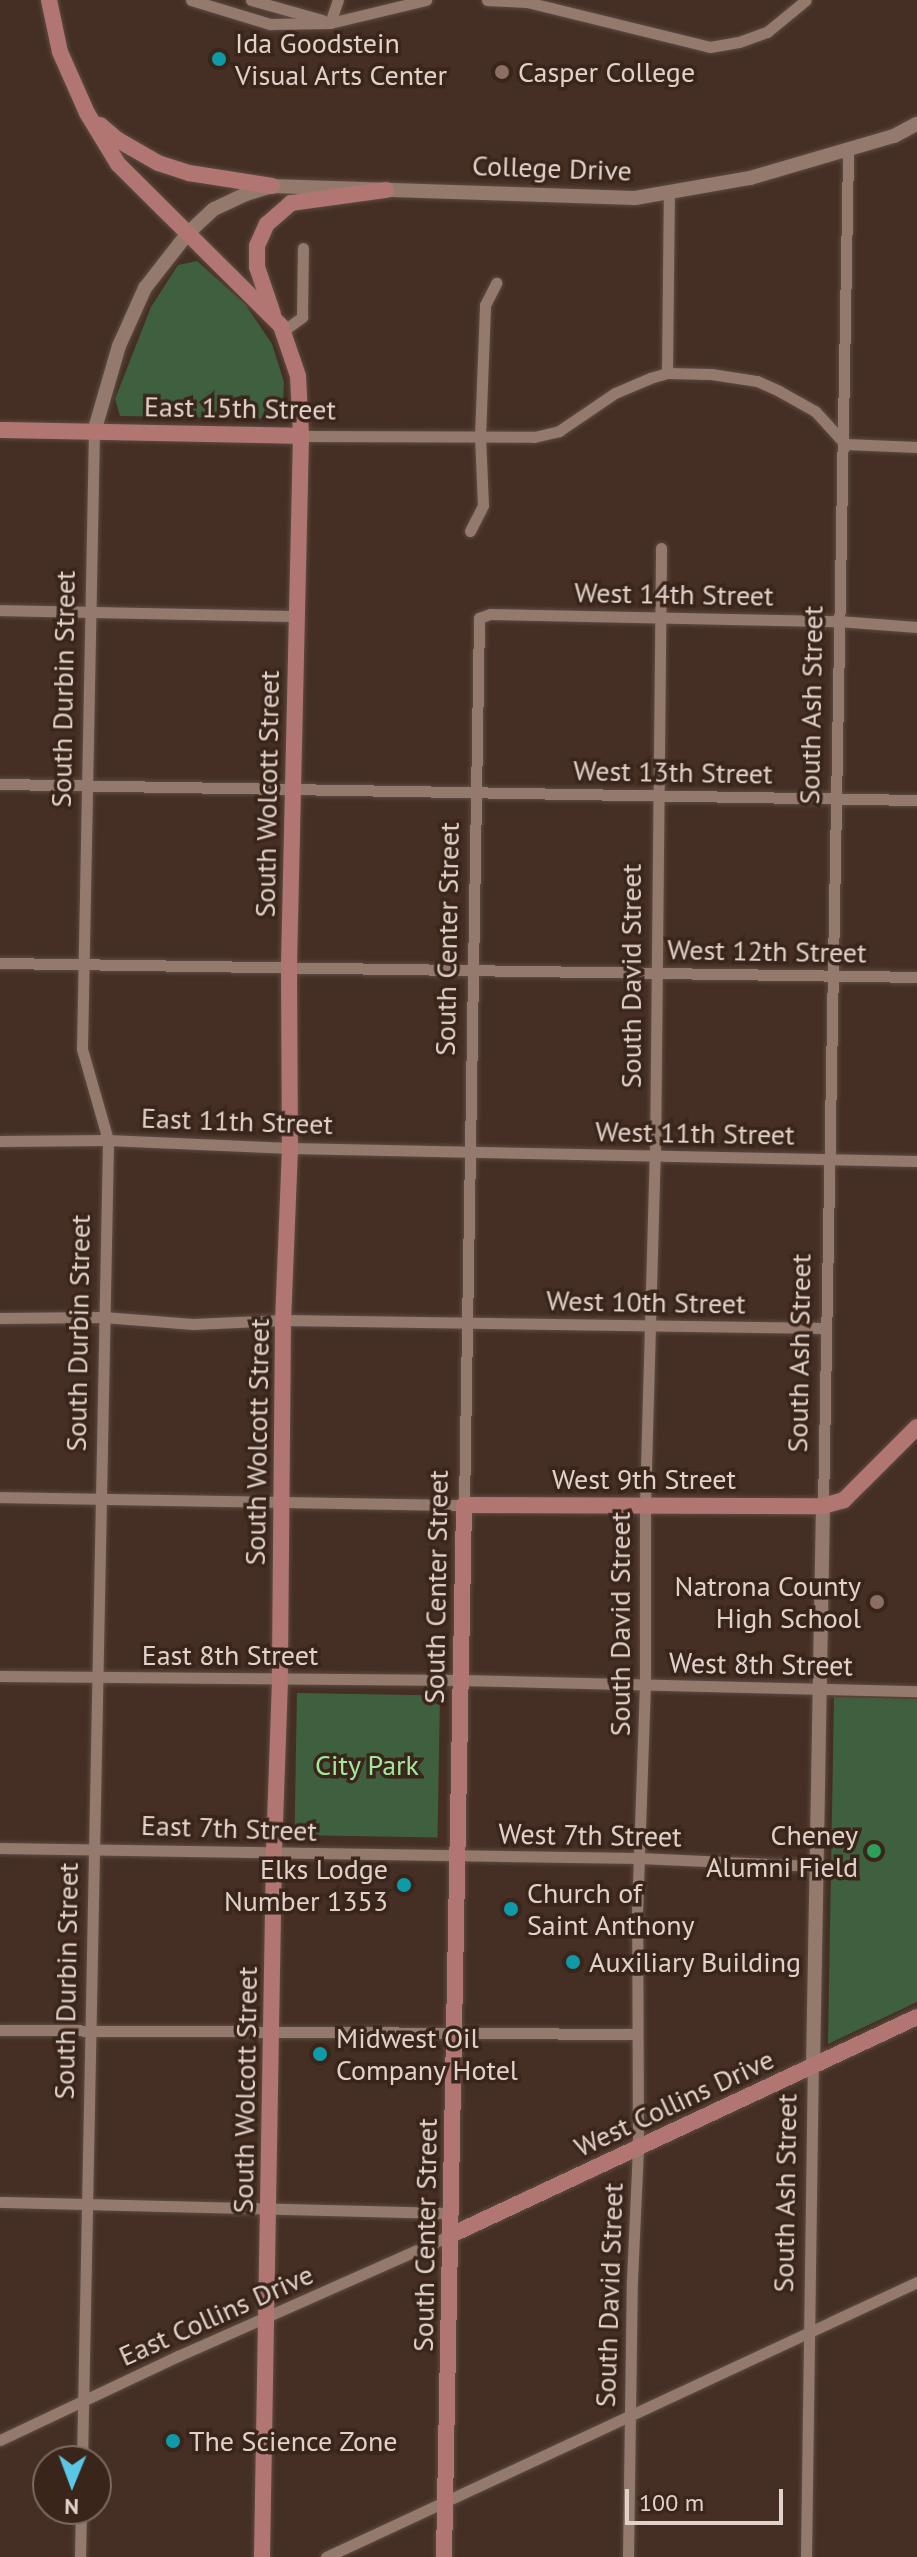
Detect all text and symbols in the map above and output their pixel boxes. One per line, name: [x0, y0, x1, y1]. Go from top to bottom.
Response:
place label: Ida Goodstein Visual Arts Center: [235, 26, 448, 92]
marker: Ida Goodstein Visual Arts Center: [210, 50, 228, 68]
place label: Casper College: [518, 55, 695, 89]
marker: Casper College: [493, 63, 511, 81]
street label: College Drive: [472, 148, 632, 188]
street label: East 15th Street: [144, 390, 336, 426]
street label: South Durbin Street: [44, 570, 82, 808]
street label: West 14th Street: [574, 575, 774, 613]
street label: South Ash Street: [792, 605, 830, 805]
street label: South Wolcott Street: [248, 670, 286, 918]
street label: West 13th Street: [573, 753, 773, 791]
street label: South Center Street: [428, 822, 466, 1056]
street label: South David Street: [614, 864, 648, 1088]
street label: West 12th Street: [667, 932, 867, 970]
street label: East 11th Street: [140, 1101, 334, 1141]
street label: West 11th Street: [595, 1114, 795, 1152]
street label: South Durbin Street: [59, 1214, 97, 1452]
street label: South Ash Street: [780, 1253, 818, 1453]
street label: West 10th Street: [546, 1283, 746, 1321]
street label: South Wolcott Street: [238, 1318, 276, 1566]
street label: West 9th Street: [552, 1462, 736, 1496]
street label: South Center Street: [417, 1470, 455, 1704]
street label: South David Street: [603, 1512, 637, 1736]
place label: Natrona County High School: [675, 1569, 861, 1635]
marker: Natrona County High School: [868, 1593, 886, 1611]
street label: East 8th Street: [142, 1638, 318, 1672]
street label: West 8th Street: [669, 1646, 853, 1682]
park label: City Park: [315, 1748, 419, 1782]
street label: East 7th Street: [140, 1808, 318, 1848]
street label: West 7th Street: [498, 1817, 682, 1853]
place label: Cheney Alumni Field: [706, 1818, 858, 1884]
marker: Cheney Alumni Field: [865, 1842, 883, 1860]
place label: Elks Lodge Number 1353: [224, 1852, 388, 1918]
street label: South Durbin Street: [47, 1862, 85, 2100]
marker: Elks Lodge Number 1353: [395, 1876, 413, 1894]
place label: Church of Saint Anthony: [527, 1876, 695, 1942]
marker: Church of Saint Anthony: [502, 1900, 520, 1918]
place label: Auxiliary Building: [589, 1945, 802, 1979]
marker: Auxiliary Building: [564, 1953, 582, 1971]
street label: South Wolcott Street: [226, 1966, 264, 2214]
place label: Midwest Oil Company Hotel: [336, 2021, 519, 2087]
street label: West Collins Drive: [569, 2042, 779, 2164]
marker: Midwest Oil Company Hotel: [311, 2045, 329, 2063]
street label: South Ash Street: [766, 2093, 804, 2293]
street label: South Center Street: [406, 2118, 444, 2352]
street label: South David Street: [588, 2182, 630, 2408]
street label: East Collins Drive: [114, 2257, 318, 2373]
place label: The Science Zone: [189, 2424, 398, 2458]
marker: The Science Zone: [164, 2432, 182, 2450]
north arrow: [32, 2445, 112, 2525]
scale bar: [629, 2473, 787, 2523]
text: 100 m: [639, 2487, 704, 2518]
text: N: [64, 2493, 79, 2521]

